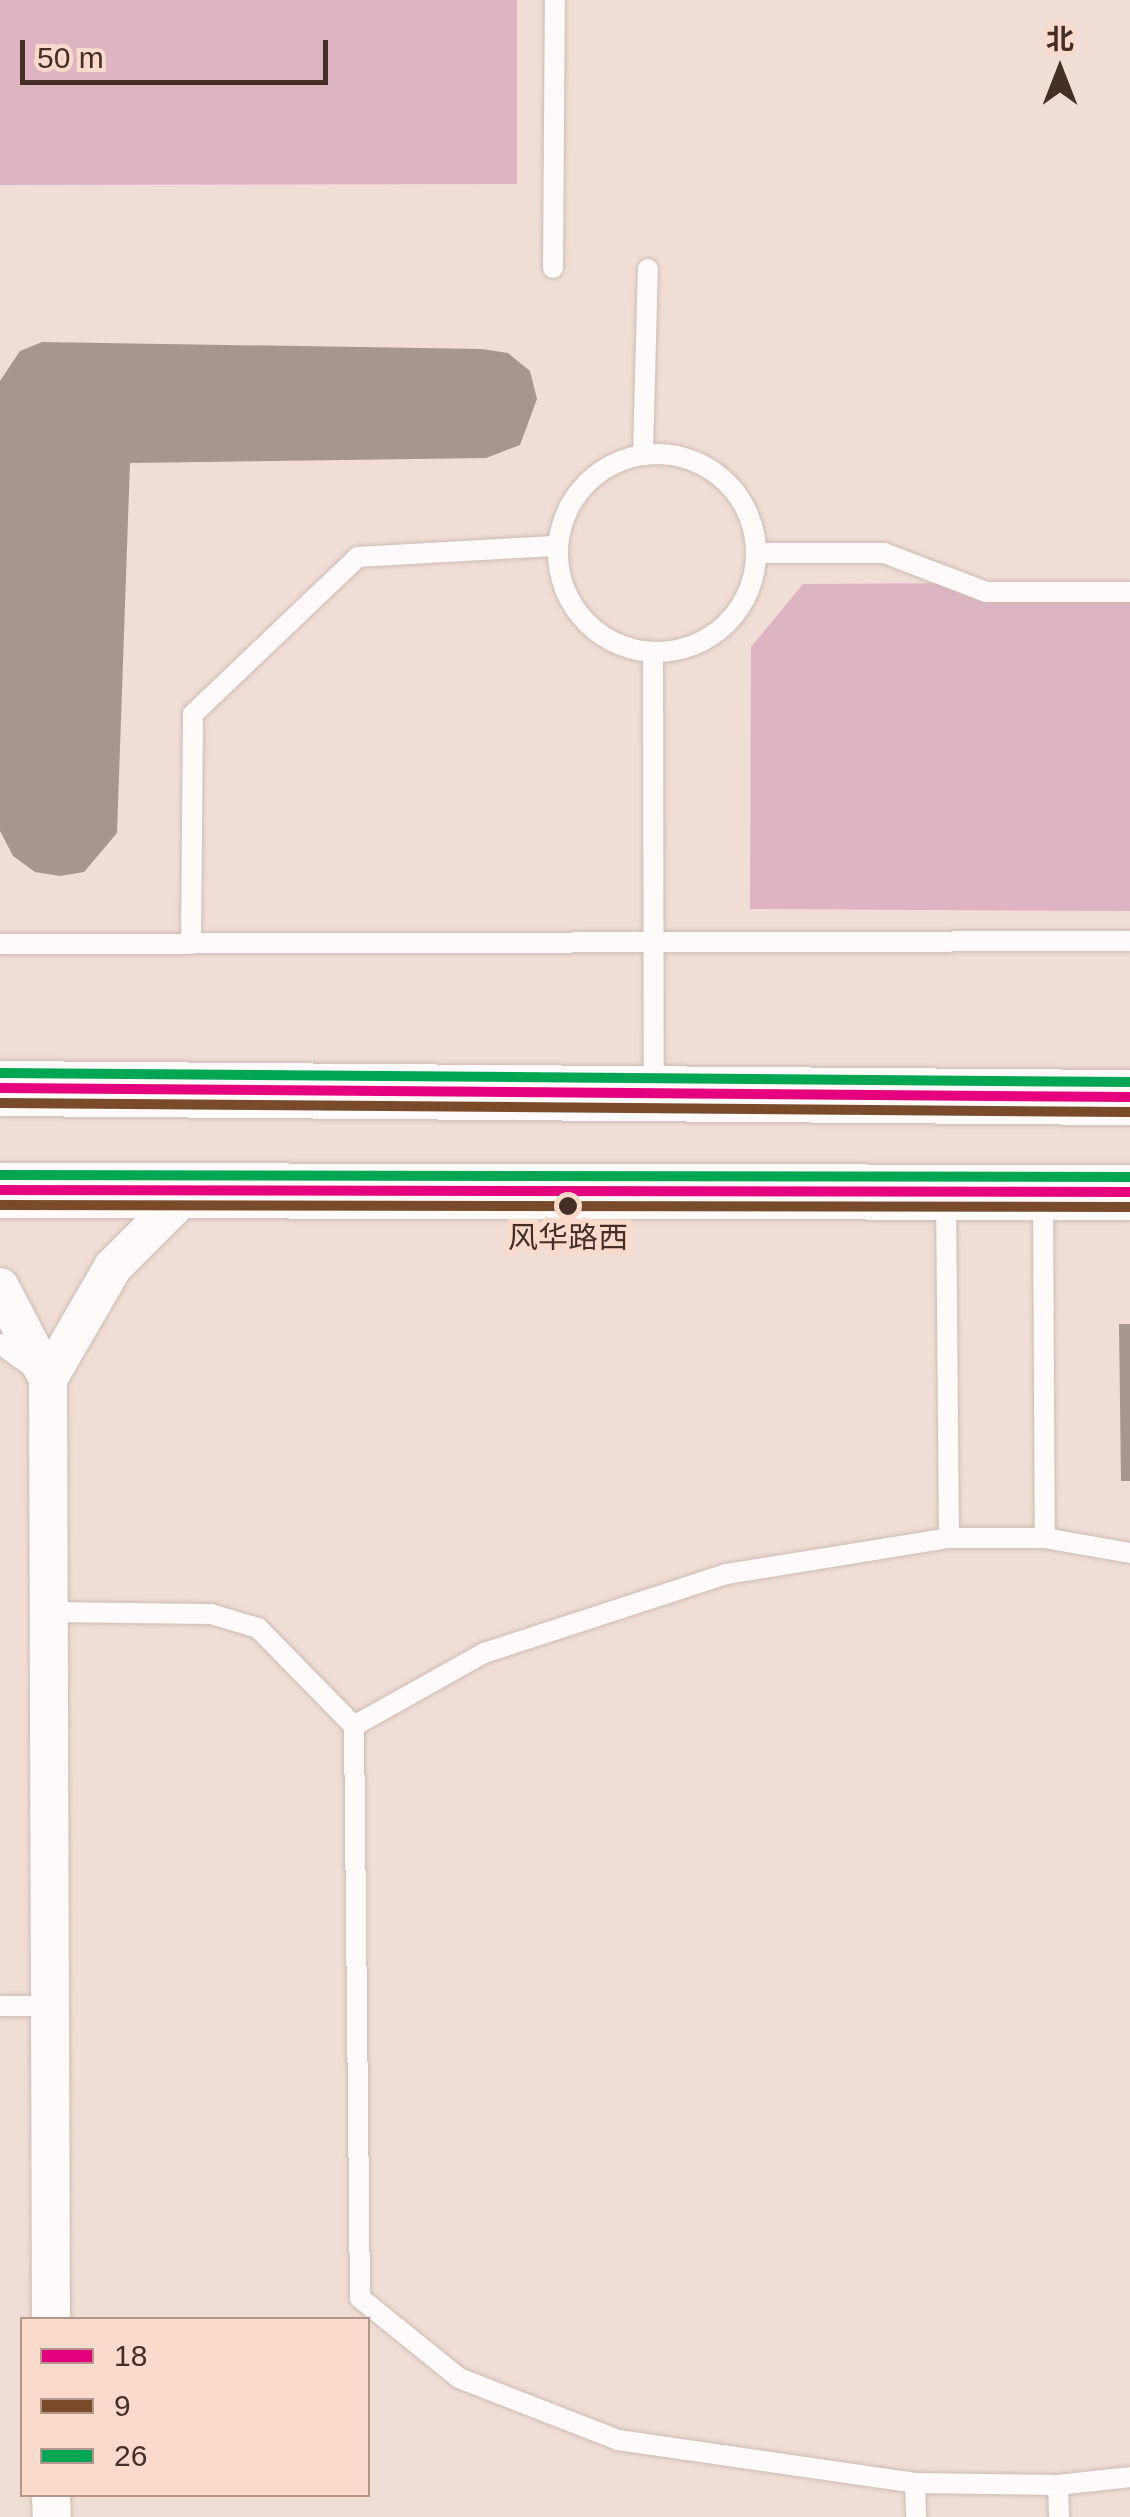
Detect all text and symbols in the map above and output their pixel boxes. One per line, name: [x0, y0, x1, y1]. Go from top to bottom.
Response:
scale bar: [25, 20, 332, 82]
north arrow: [1010, 20, 1110, 120]
text: 北: [1046, 24, 1074, 55]
text: 50 m: [37, 41, 104, 74]
marker: 风华路西: [558, 1196, 578, 1216]
place label: 风华路西: [508, 1220, 628, 1256]
legend: [20, 2317, 370, 2497]
text: 18: [114, 2339, 147, 2372]
text: 9: [114, 2389, 131, 2422]
text: 26: [114, 2439, 147, 2472]

